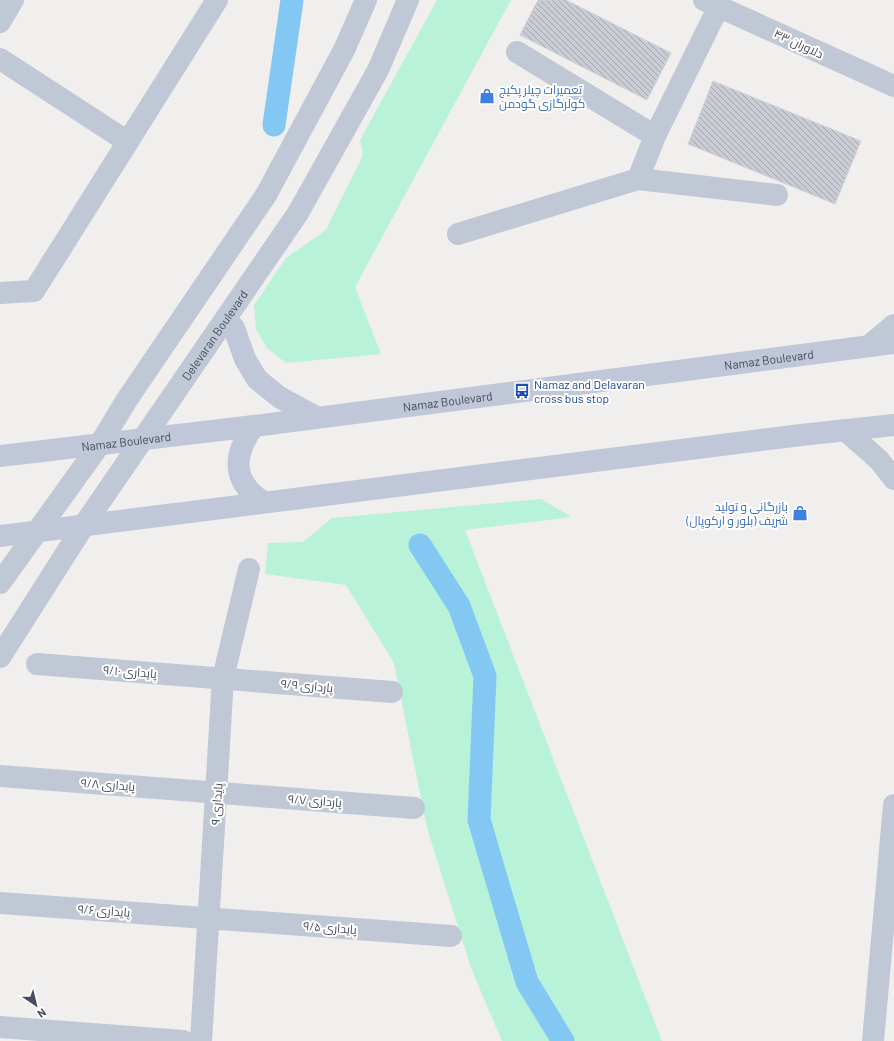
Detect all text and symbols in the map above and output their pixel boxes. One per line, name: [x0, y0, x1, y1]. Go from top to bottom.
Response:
street label: دلاوران ۴۳: [772, 25, 826, 62]
place label: تعمیرات چیلر پکیج کولرگازی گودمن: [499, 82, 585, 111]
shop icon: تعمیرات چیلر پکیج کولرگازی گودمن: [478, 87, 496, 105]
street label: Delevaran Boulevard: [179, 287, 250, 383]
street label: Namaz Boulevard: [723, 346, 815, 372]
place label: Namaz and Delavaran cross bus stop: [534, 377, 645, 405]
bus stop icon: Namaz and Delavaran cross bus stop: [513, 382, 531, 400]
street label: Namaz Boulevard: [402, 388, 493, 414]
street label: Namaz Boulevard: [81, 429, 172, 453]
place label: بازرگانی و تولید شریف (بلور و ارکوپال): [685, 499, 788, 530]
shop icon: بازرگانی و تولید شریف (بلور و ارکوپال): [791, 504, 809, 522]
street label: پایداری ۹/۱۰: [103, 662, 158, 683]
street label: پارداری ۹/۹: [280, 676, 335, 697]
street label: پایداری ۹/۸: [80, 775, 136, 796]
street label: پایداری ۹: [208, 782, 228, 826]
street label: پارداری ۹/۷: [287, 791, 343, 812]
street label: پایداری ۹/۶: [77, 901, 132, 922]
street label: پایداری ۹/۵: [303, 918, 358, 939]
north arrow: [16, 985, 56, 1025]
text: N: [35, 1006, 49, 1021]

